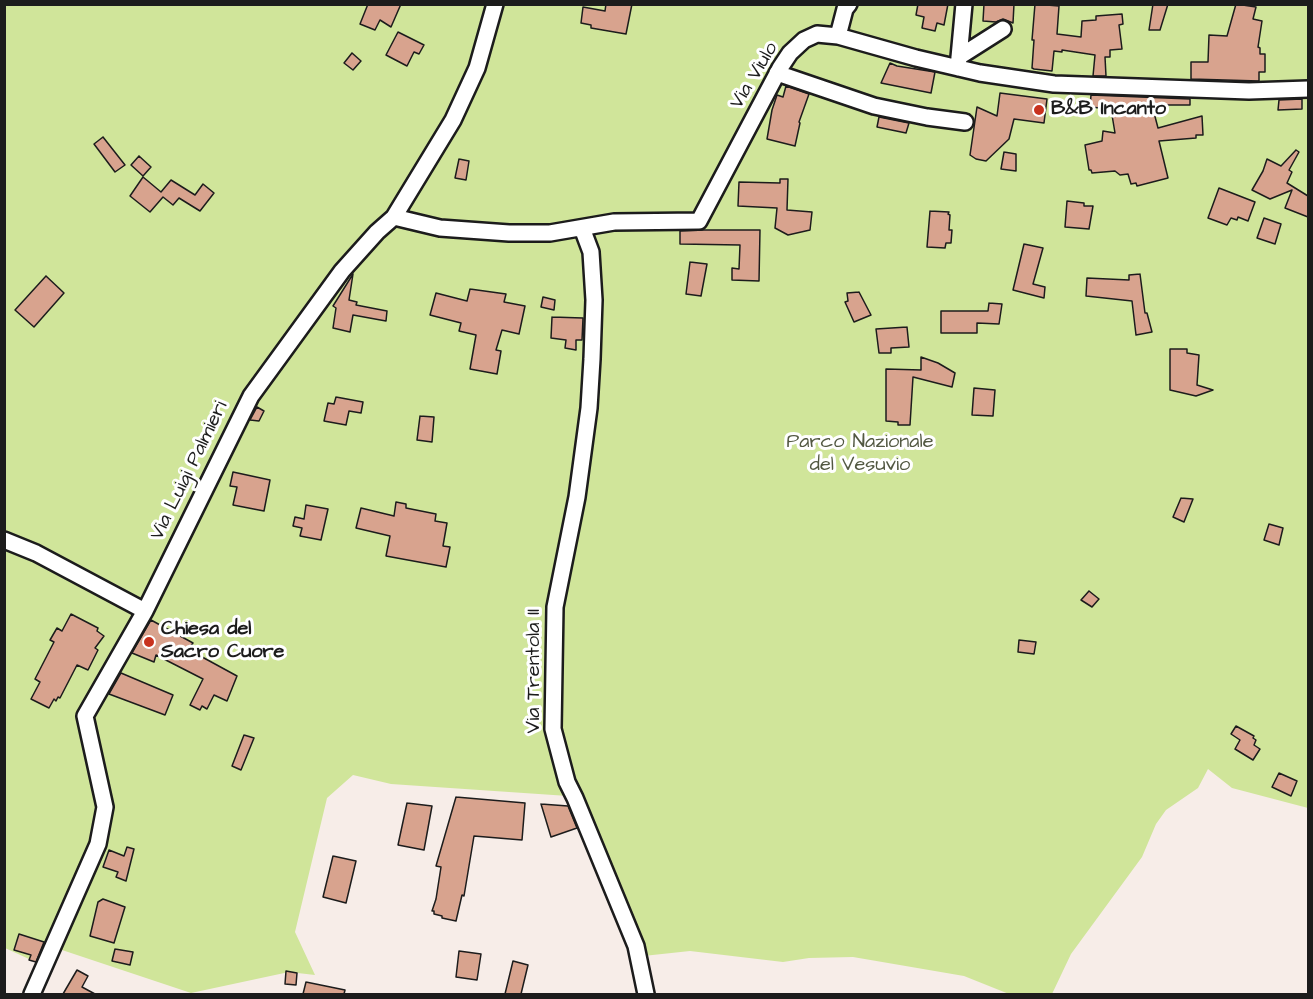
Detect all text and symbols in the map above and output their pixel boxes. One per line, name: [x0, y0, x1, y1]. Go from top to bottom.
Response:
street label: Via Viulo: [726, 38, 784, 114]
place label: B&B Incanto: [1051, 98, 1166, 122]
marker: B&B Incanto: [1032, 103, 1046, 117]
street label: Via Luigi Palmieri: [146, 398, 234, 544]
park label: Parco Nazionale del Vesuvio: [787, 431, 933, 478]
street label: Via Trentola II: [523, 609, 547, 733]
place label: Chiesa del Sacro Cuore: [161, 618, 284, 665]
marker: Chiesa del Sacro Cuore: [142, 635, 156, 649]

